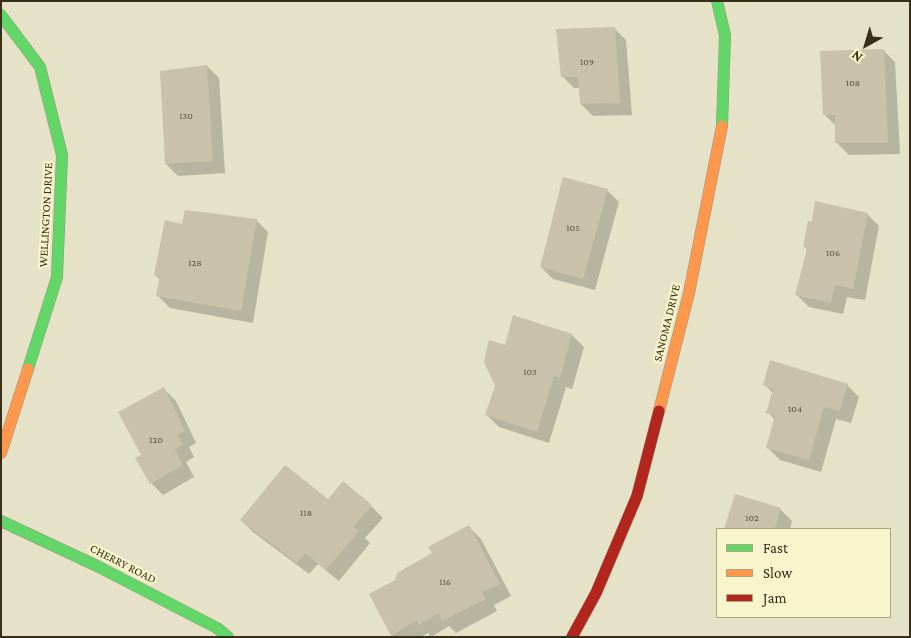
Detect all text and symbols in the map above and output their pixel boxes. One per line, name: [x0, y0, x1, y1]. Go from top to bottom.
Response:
north arrow: [841, 20, 891, 70]
text: N: [848, 47, 865, 66]
house number: 109: [580, 56, 594, 68]
house number: 108: [846, 77, 860, 89]
house number: 130: [179, 110, 193, 122]
street label: WELLINGTON DRIVE: [36, 162, 56, 268]
house number: 105: [566, 222, 580, 234]
house number: 106: [826, 247, 840, 259]
house number: 128: [188, 257, 202, 269]
street label: SANOMA DRIVE: [650, 283, 684, 363]
house number: 103: [523, 366, 537, 378]
house number: 104: [788, 403, 802, 415]
house number: 120: [149, 434, 163, 446]
house number: 118: [300, 507, 312, 519]
house number: 102: [745, 512, 759, 524]
legend: [716, 528, 891, 618]
text: Fast: [763, 540, 788, 556]
street label: CHERRY ROAD: [87, 541, 159, 587]
text: Slow: [763, 565, 792, 581]
house number: 116: [439, 576, 451, 588]
text: Jam: [763, 590, 786, 606]

